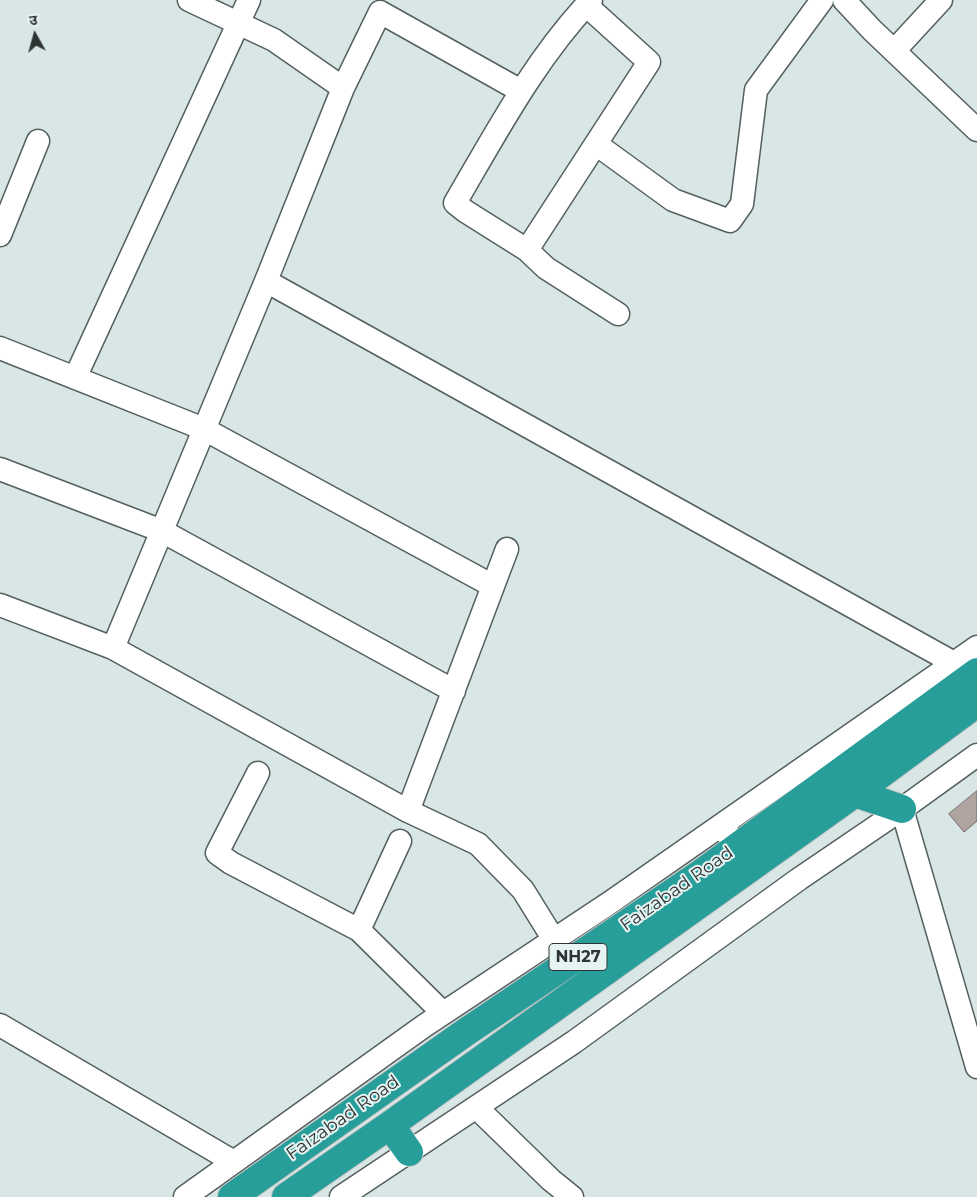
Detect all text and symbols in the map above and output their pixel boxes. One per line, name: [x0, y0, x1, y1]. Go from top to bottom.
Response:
north arrow: [10, 10, 60, 60]
text: उ: [28, 11, 38, 30]
street label: Faizabad Road: [616, 842, 738, 936]
road number: NH27: [549, 944, 607, 970]
street label: Faizabad Road: [282, 1071, 404, 1165]

